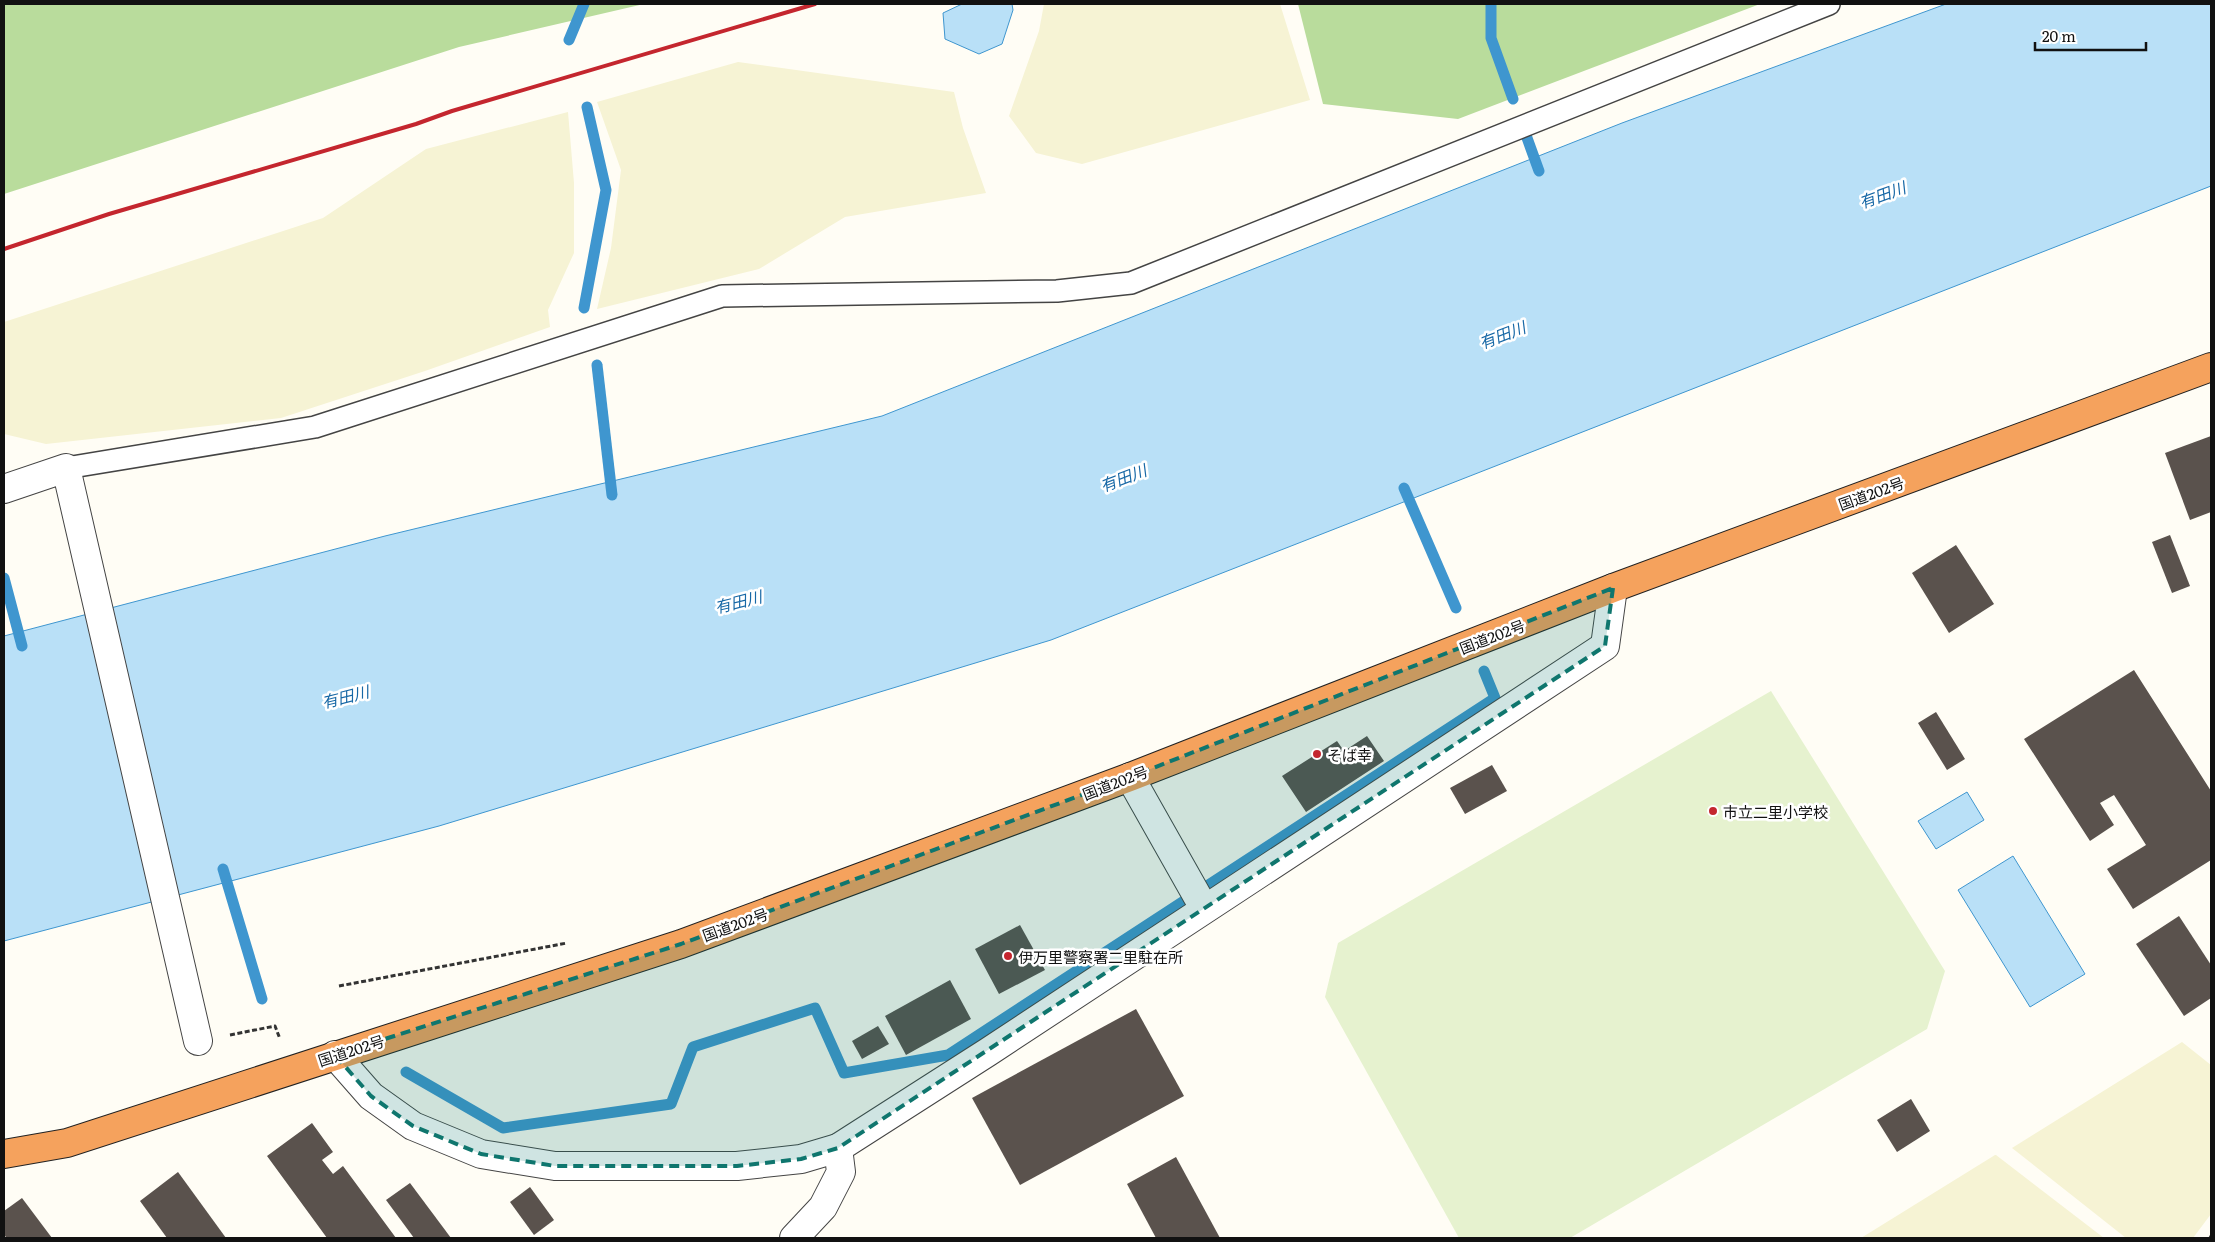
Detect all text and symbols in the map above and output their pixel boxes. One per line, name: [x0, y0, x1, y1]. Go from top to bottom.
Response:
scale bar: [2035, 20, 2146, 52]
text: 20 m: [2042, 24, 2076, 47]
water label: 有田川: [1855, 174, 1911, 213]
water label: 有田川: [1475, 313, 1531, 354]
water label: 有田川: [1096, 456, 1152, 497]
street label: 国道202号: [1835, 470, 1907, 516]
water label: 有田川: [712, 583, 766, 618]
street label: 国道202号: [1456, 613, 1528, 659]
water label: 有田川: [319, 678, 373, 713]
place label: そば幸: [1327, 743, 1372, 766]
marker: そば幸: [1311, 748, 1323, 760]
street label: 国道202号: [1079, 759, 1151, 805]
place label: 市立二里小学校: [1723, 800, 1828, 823]
marker: 市立二里小学校: [1707, 805, 1719, 817]
street label: 国道202号: [699, 901, 771, 947]
place label: 伊万里警察署二里駐在所: [1018, 945, 1183, 968]
marker: 伊万里警察署二里駐在所: [1002, 950, 1014, 962]
street label: 国道202号: [315, 1028, 387, 1072]

